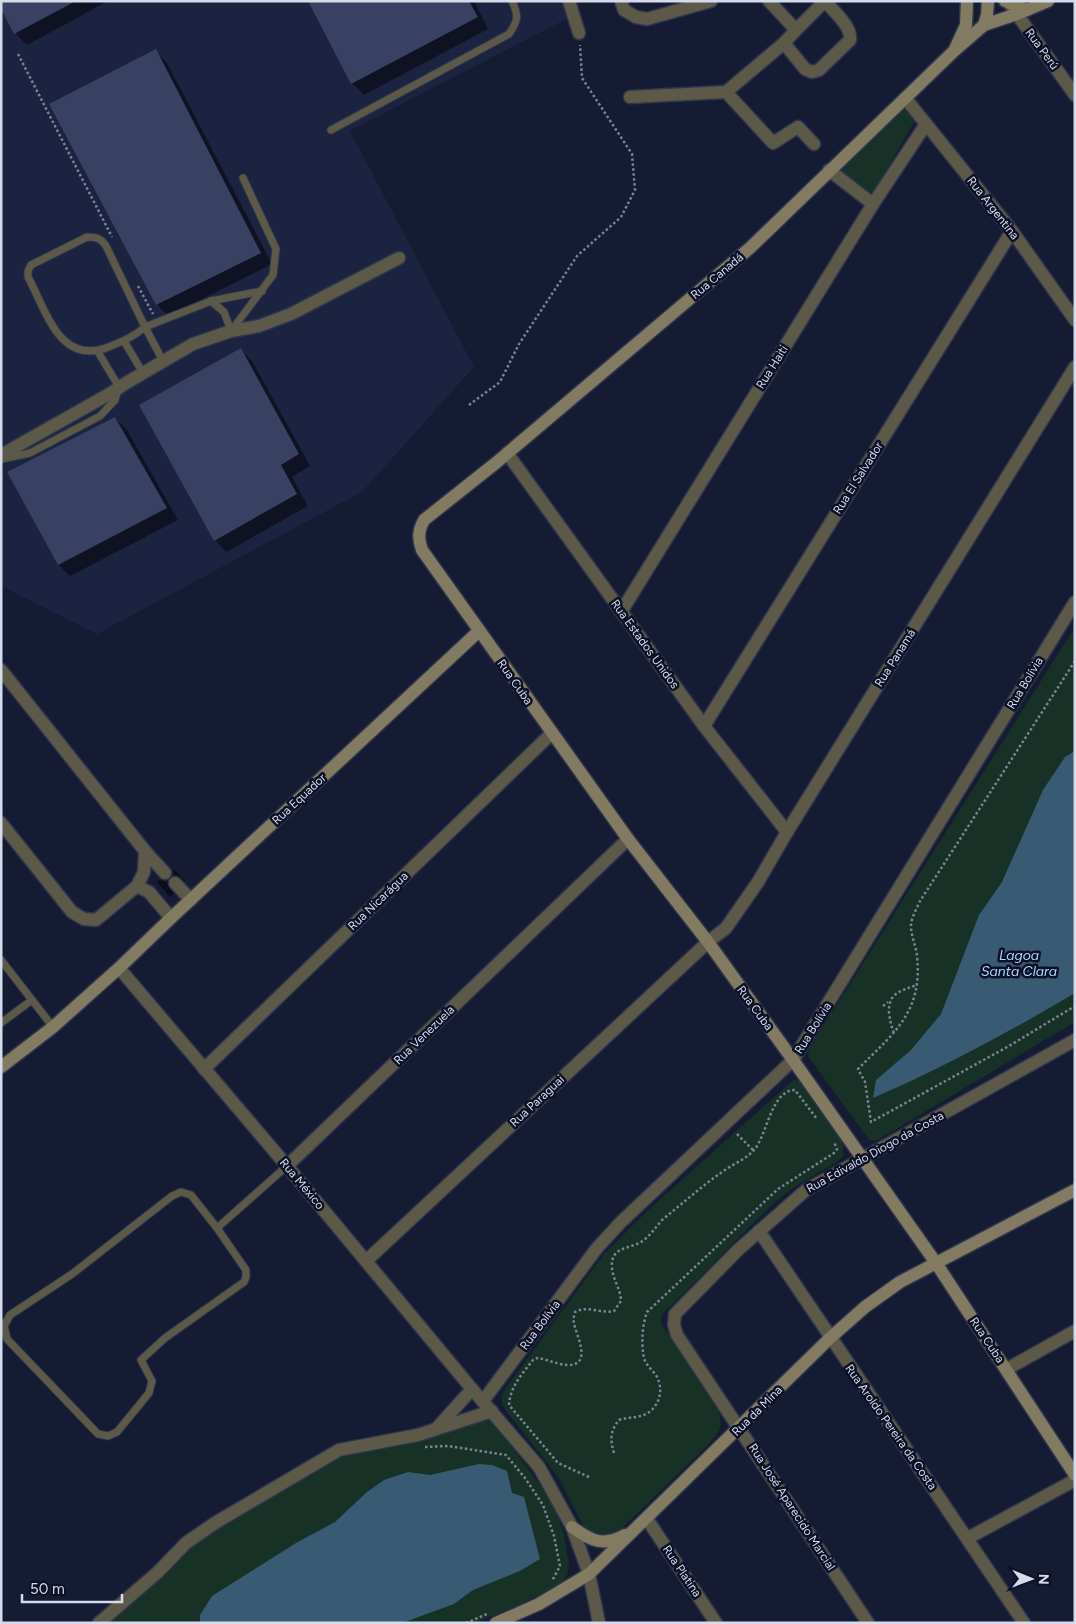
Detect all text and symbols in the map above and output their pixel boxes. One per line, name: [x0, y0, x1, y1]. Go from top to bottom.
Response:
street label: Rua Perú: [1022, 26, 1062, 72]
street label: Rua Argentina: [964, 174, 1022, 242]
street label: Rua Canadá: [688, 250, 746, 302]
street label: Rua Haiti: [753, 343, 791, 391]
street label: Rua El Salvador: [830, 439, 886, 517]
street label: Rua Estados Unidos: [608, 597, 682, 692]
street label: Rua Panamá: [872, 627, 918, 689]
street label: Rua Bolívia: [1004, 654, 1046, 712]
street label: Rua Cuba: [494, 657, 536, 707]
street label: Rua Equador: [269, 771, 329, 827]
street label: Rua Nicarágua: [345, 869, 411, 933]
water label: Lagoa Santa Clara: [981, 947, 1057, 980]
street label: Rua Cuba: [734, 983, 776, 1033]
street label: Rua Bolívia: [792, 1000, 834, 1056]
street label: Rua Venezuela: [391, 1003, 457, 1067]
street label: Rua Paraguai: [507, 1072, 567, 1130]
street label: Rua Edivaldo Diogo da Costa: [804, 1108, 946, 1196]
street label: Rua México: [277, 1156, 327, 1212]
street label: Rua Bolívia: [517, 1298, 563, 1352]
street label: Rua Cuba: [967, 1315, 1007, 1365]
street label: Rua Aroldo Pereira da Costa: [842, 1362, 940, 1492]
street label: Rua da Mina: [729, 1383, 785, 1439]
street label: Rua José Aparecido Marcial: [746, 1441, 838, 1573]
street label: Rua Platina: [660, 1543, 704, 1599]
north arrow: [1006, 1554, 1056, 1604]
scale bar: [22, 1572, 122, 1604]
text: N: [1035, 1574, 1052, 1585]
text: 50 m: [30, 1580, 65, 1598]

